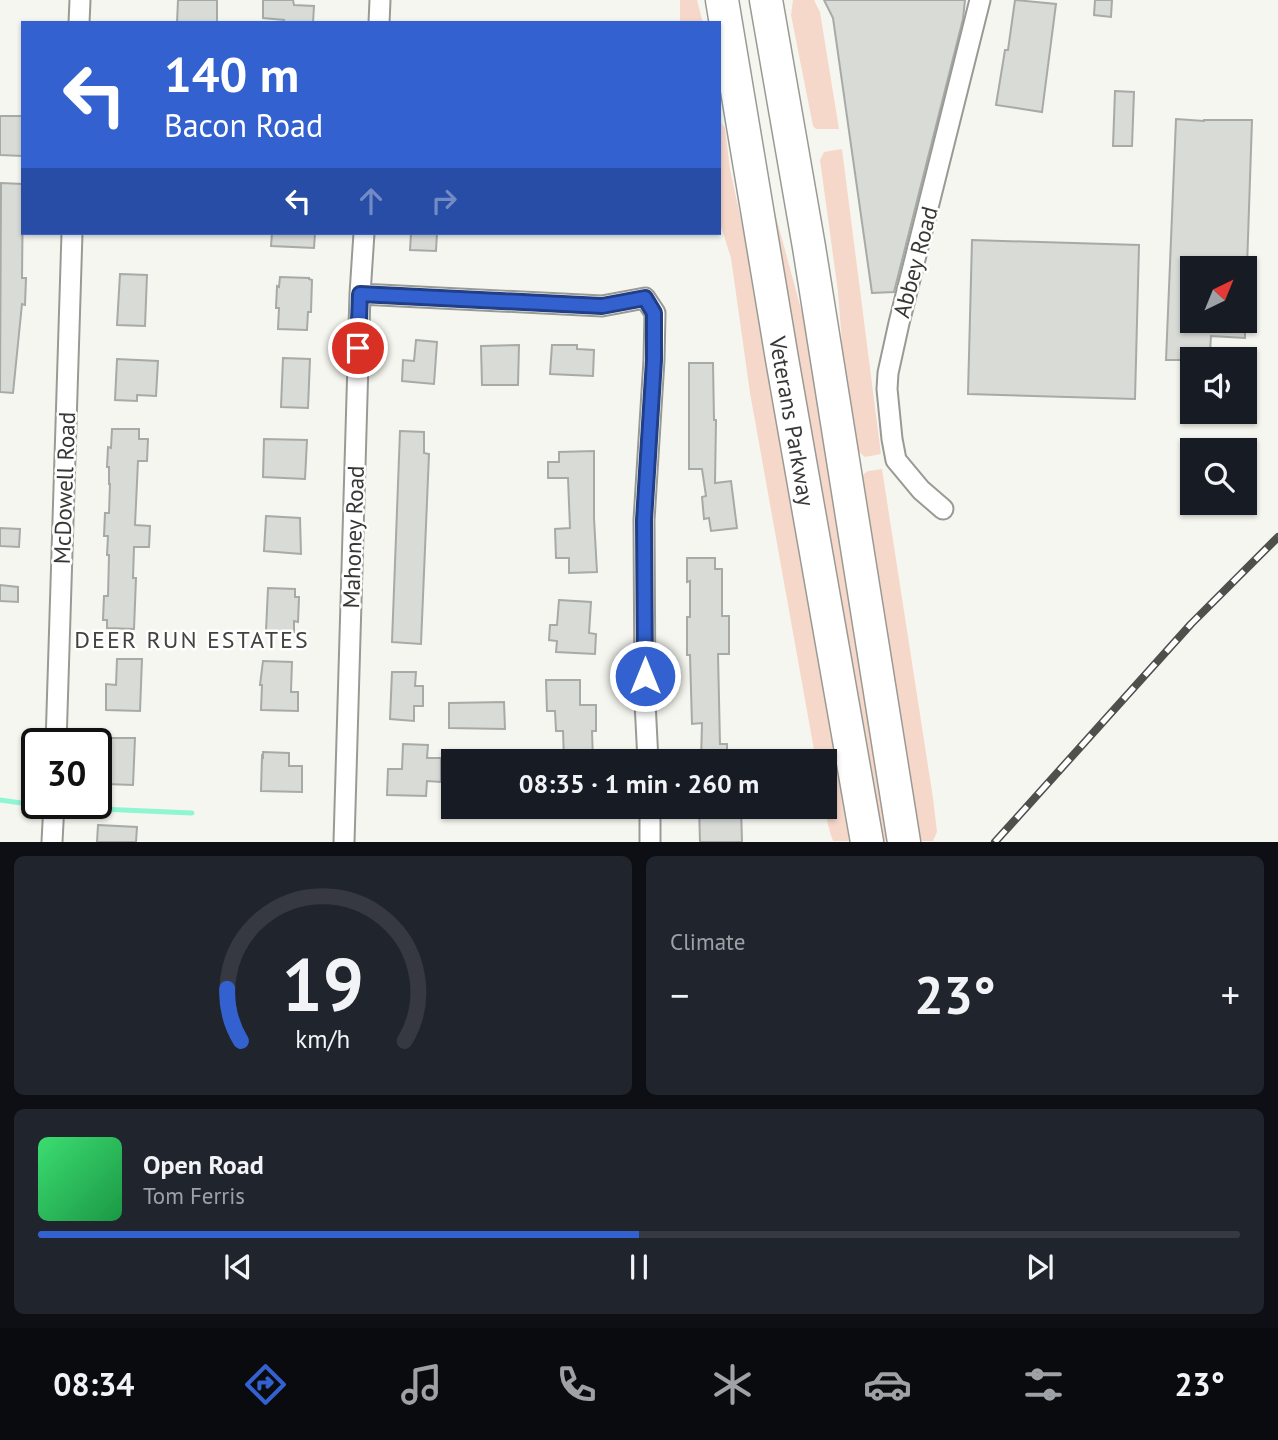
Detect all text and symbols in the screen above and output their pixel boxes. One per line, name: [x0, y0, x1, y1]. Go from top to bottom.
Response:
text: 140 m: [164, 42, 299, 106]
icon: left: [49, 49, 140, 140]
text: Bacon Road: [164, 104, 323, 146]
icon: left: [279, 182, 317, 220]
icon: ahead: [352, 182, 390, 220]
icon: right: [425, 182, 463, 220]
street label: Abbey Road: [886, 203, 944, 321]
north arrow: [1180, 256, 1256, 332]
map controls: [1180, 256, 1257, 515]
pin: [328, 318, 388, 378]
icon: arrive: [339, 329, 377, 367]
street label: Veterans Parkway: [764, 333, 822, 508]
button: sound: [1180, 347, 1257, 424]
street label: McDowell Road: [47, 411, 81, 565]
button: search: [1180, 438, 1257, 515]
street label: Mahoney Road: [336, 465, 370, 609]
district label: DEER RUN ESTATES: [74, 624, 310, 655]
position arrow: [608, 639, 682, 713]
speed limit sign: 30: [21, 728, 112, 819]
text: 08:35 · 1 min · 260 m: [519, 767, 759, 800]
text: Climate: [670, 927, 745, 956]
text: 19: [282, 938, 364, 1032]
text: 23°: [914, 961, 996, 1028]
text: −: [670, 970, 689, 1019]
text: +: [1221, 970, 1240, 1019]
text: km/h: [296, 1023, 350, 1055]
text: Open Road: [143, 1148, 264, 1181]
text: Tom Ferris: [143, 1181, 245, 1210]
icon: previous: [219, 1248, 257, 1286]
icon: pause: [620, 1248, 658, 1286]
icon: next: [1021, 1248, 1059, 1286]
icon: directions: [241, 1360, 290, 1409]
icon: music: [397, 1360, 446, 1409]
icon: phone: [552, 1360, 601, 1409]
icon: climate: [708, 1360, 757, 1409]
icon: car: [863, 1360, 912, 1409]
icon: filters: [1019, 1360, 1068, 1409]
text: 08:34: [53, 1363, 134, 1405]
text: 23°: [1174, 1363, 1225, 1405]

